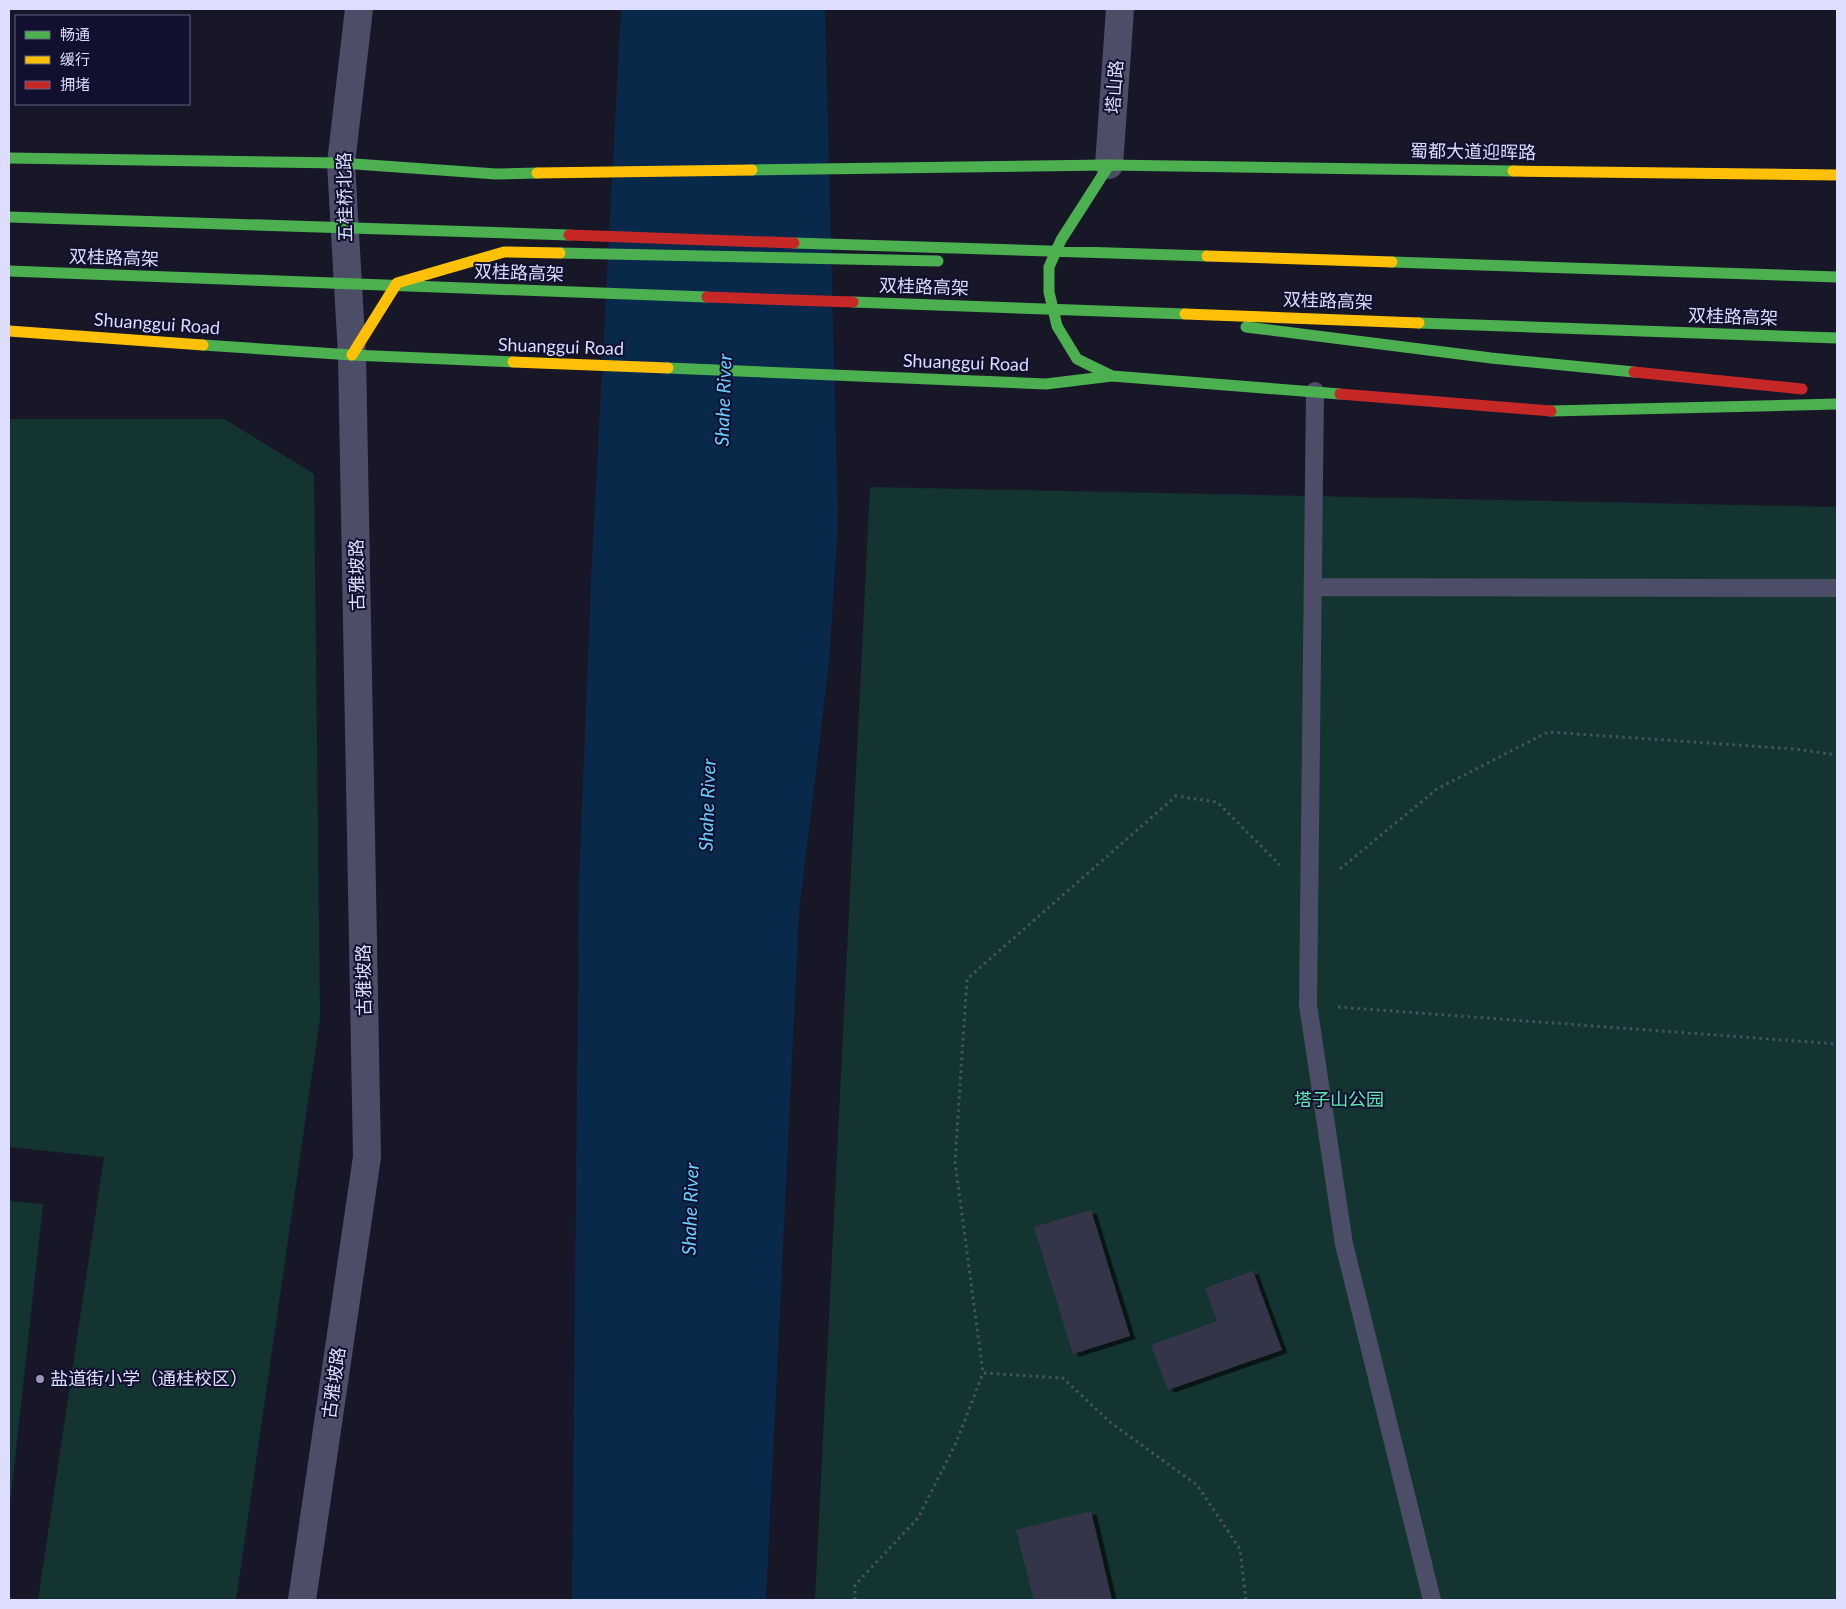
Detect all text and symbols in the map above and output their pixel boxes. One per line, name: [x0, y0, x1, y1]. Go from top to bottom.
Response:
legend: [15, 15, 190, 105]
text: 畅通: [60, 25, 90, 43]
text: 缓行: [60, 50, 90, 68]
street label: 塔山路: [1101, 59, 1127, 115]
text: 拥堵: [60, 75, 90, 93]
street label: 蜀都大道迎晖路: [1410, 139, 1536, 163]
street label: 五桂桥北路: [332, 152, 356, 242]
street label: 双桂路高架: [69, 244, 159, 270]
street label: 双桂路高架: [474, 259, 564, 285]
street label: 双桂路高架: [879, 273, 969, 299]
street label: 双桂路高架: [1283, 287, 1373, 313]
street label: 双桂路高架: [1688, 303, 1778, 329]
street label: Shuanggui Road: [93, 308, 221, 338]
street label: Shuanggui Road: [498, 333, 625, 359]
street label: Shuanggui Road: [903, 349, 1030, 375]
water label: Shahe River: [709, 353, 736, 447]
street label: 古雅坡路: [344, 539, 368, 611]
water label: Shahe River: [693, 758, 720, 852]
street label: 古雅坡路: [351, 944, 375, 1016]
park label: 塔子山公园: [1294, 1088, 1384, 1110]
water label: Shahe River: [676, 1162, 703, 1256]
street label: 古雅坡路: [317, 1346, 349, 1420]
place label: 盐道街小学（通桂校区）: [50, 1367, 248, 1389]
marker: 盐道街小学（通桂校区）: [34, 1373, 46, 1385]

